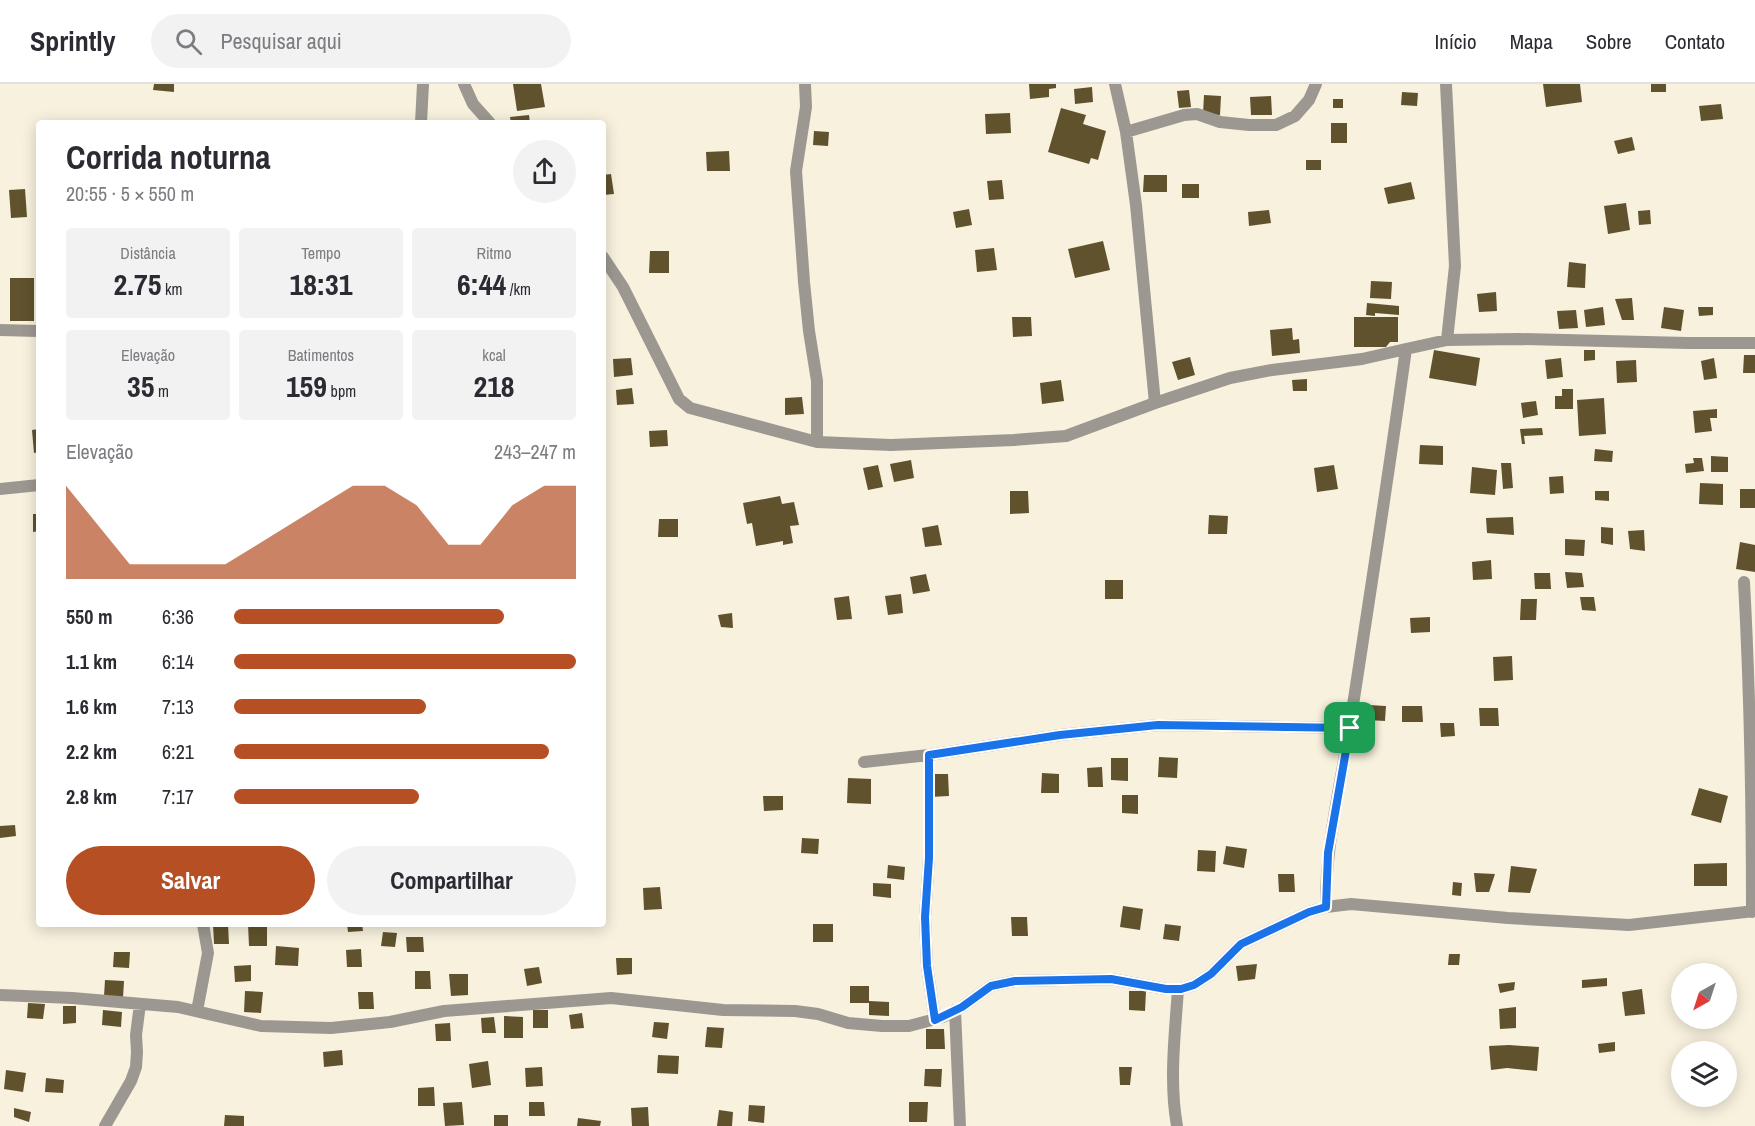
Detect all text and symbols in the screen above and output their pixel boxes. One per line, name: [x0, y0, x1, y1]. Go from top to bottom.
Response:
search box: [151, 14, 571, 68]
text: Sprintly: [30, 22, 115, 60]
icon: search: [172, 25, 205, 58]
text: Pesquisar aqui: [220, 26, 342, 56]
text: Início: [1435, 27, 1477, 56]
text: Mapa: [1510, 27, 1553, 56]
text: Sobre: [1586, 27, 1632, 56]
text: Contato: [1665, 27, 1725, 56]
text: Corrida noturna: [66, 135, 270, 179]
button: share: [513, 140, 576, 203]
text: 20:55 · 5 × 550 m: [66, 180, 194, 207]
text: Distância: [120, 242, 176, 264]
text: Tempo: [301, 242, 341, 264]
text: Ritmo: [477, 242, 512, 264]
text: 2.75: [113, 264, 161, 304]
text: 18:31: [290, 264, 352, 304]
text: 6:44: [457, 264, 506, 304]
text: km: [161, 278, 183, 300]
text: /km: [506, 278, 531, 300]
text: Elevação: [121, 344, 175, 366]
text: Batimentos: [288, 344, 354, 366]
text: kcal: [482, 344, 506, 366]
text: 35: [127, 366, 154, 406]
text: 159: [286, 366, 327, 406]
text: 218: [473, 366, 515, 406]
text: m: [154, 380, 169, 402]
text: bpm: [327, 380, 356, 402]
text: Elevação: [66, 438, 133, 465]
text: 243–247 m: [494, 438, 576, 465]
text: 550 m: [66, 603, 113, 630]
text: 6:36: [162, 603, 194, 630]
text: 1.1 km: [66, 648, 117, 675]
text: 6:14: [162, 648, 194, 675]
text: 1.6 km: [66, 693, 117, 720]
text: 7:13: [162, 693, 194, 720]
pin: [1324, 702, 1375, 753]
icon: arrive: [1333, 711, 1366, 744]
text: 2.2 km: [66, 738, 117, 765]
text: 6:21: [162, 738, 194, 765]
text: 2.8 km: [66, 783, 117, 810]
text: 7:17: [162, 783, 194, 810]
button: Salvar: [66, 846, 315, 915]
button: Compartilhar: [327, 846, 576, 915]
north arrow: [1671, 963, 1737, 1029]
map controls: [1671, 963, 1737, 1107]
button: layers: [1671, 1041, 1737, 1107]

